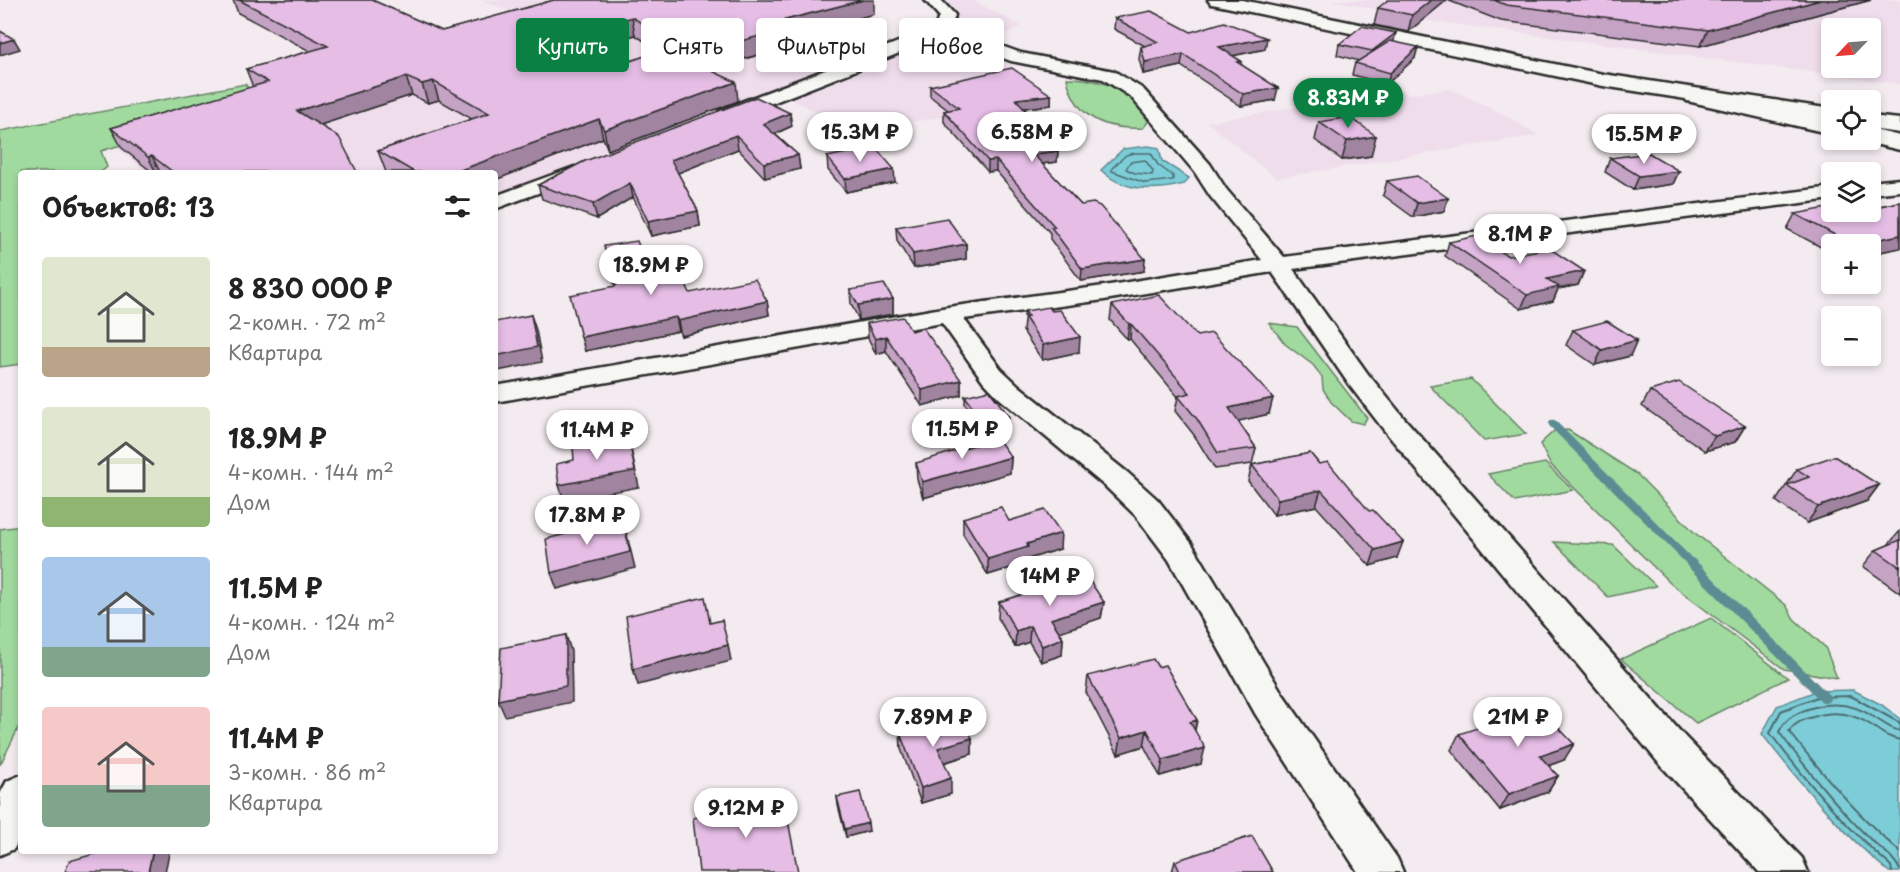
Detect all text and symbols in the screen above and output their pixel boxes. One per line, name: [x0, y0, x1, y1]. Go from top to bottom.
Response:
chip: Купить: [516, 18, 629, 72]
chip: Снять: [641, 18, 744, 72]
chip: Фильтры: [756, 18, 887, 72]
chip: Новое: [899, 18, 1004, 72]
north arrow: [1821, 18, 1881, 78]
map controls: [1821, 18, 1881, 366]
pin: 8.83M ₽: [1293, 78, 1403, 129]
text: 8.83M ₽: [1307, 82, 1389, 112]
button: locate: [1821, 90, 1881, 150]
pin: 15.3M ₽: [805, 112, 915, 163]
pin: 6.58M ₽: [977, 112, 1087, 163]
pin: 15.5M ₽: [1589, 114, 1699, 165]
text: 15.3M ₽: [821, 116, 899, 146]
text: 6.58M ₽: [991, 116, 1073, 146]
text: 15.5M ₽: [1606, 118, 1682, 148]
button: layers: [1821, 162, 1881, 222]
text: Объектов: 13: [42, 187, 215, 226]
icon: filters: [441, 190, 474, 223]
pin: 8.1M ₽: [1471, 214, 1569, 265]
text: 8.1M ₽: [1488, 218, 1552, 248]
button: +: [1821, 234, 1881, 294]
pin: 18.9M ₽: [596, 245, 706, 296]
text: 18.9M ₽: [613, 249, 689, 279]
text: 8 830 000 ₽: [228, 268, 392, 307]
icon: home: [90, 281, 162, 353]
button: −: [1821, 306, 1881, 366]
text: 2-комн. · 72 m²: [228, 307, 386, 337]
text: Квартира: [228, 337, 322, 367]
pin: 11.5M ₽: [907, 409, 1017, 460]
pin: 11.4M ₽: [542, 410, 652, 461]
text: 11.5M ₽: [926, 413, 998, 443]
text: 11.4M ₽: [560, 414, 634, 444]
text: 18.9M ₽: [228, 418, 327, 457]
icon: home: [90, 431, 162, 503]
text: 4-комн. · 144 m²: [228, 457, 394, 487]
text: Дом: [228, 487, 271, 517]
pin: 17.8M ₽: [532, 495, 642, 546]
text: 17.8M ₽: [549, 499, 625, 529]
pin: 14M ₽: [1008, 556, 1092, 607]
text: 14M ₽: [1020, 560, 1080, 590]
text: 11.5M ₽: [228, 568, 323, 607]
icon: home: [90, 581, 162, 653]
text: 4-комн. · 124 m²: [228, 607, 395, 637]
text: Дом: [228, 637, 271, 667]
pin: 7.89M ₽: [878, 697, 988, 748]
pin: 21M ₽: [1476, 697, 1560, 748]
text: 7.89M ₽: [894, 701, 972, 731]
text: 21M ₽: [1487, 701, 1549, 731]
text: 11.4M ₽: [228, 718, 324, 757]
icon: home: [90, 731, 162, 803]
text: 3-комн. · 86 m²: [228, 757, 386, 787]
text: Квартира: [228, 787, 322, 817]
pin: 9.12M ₽: [691, 788, 801, 839]
text: 9.12M ₽: [708, 792, 784, 822]

